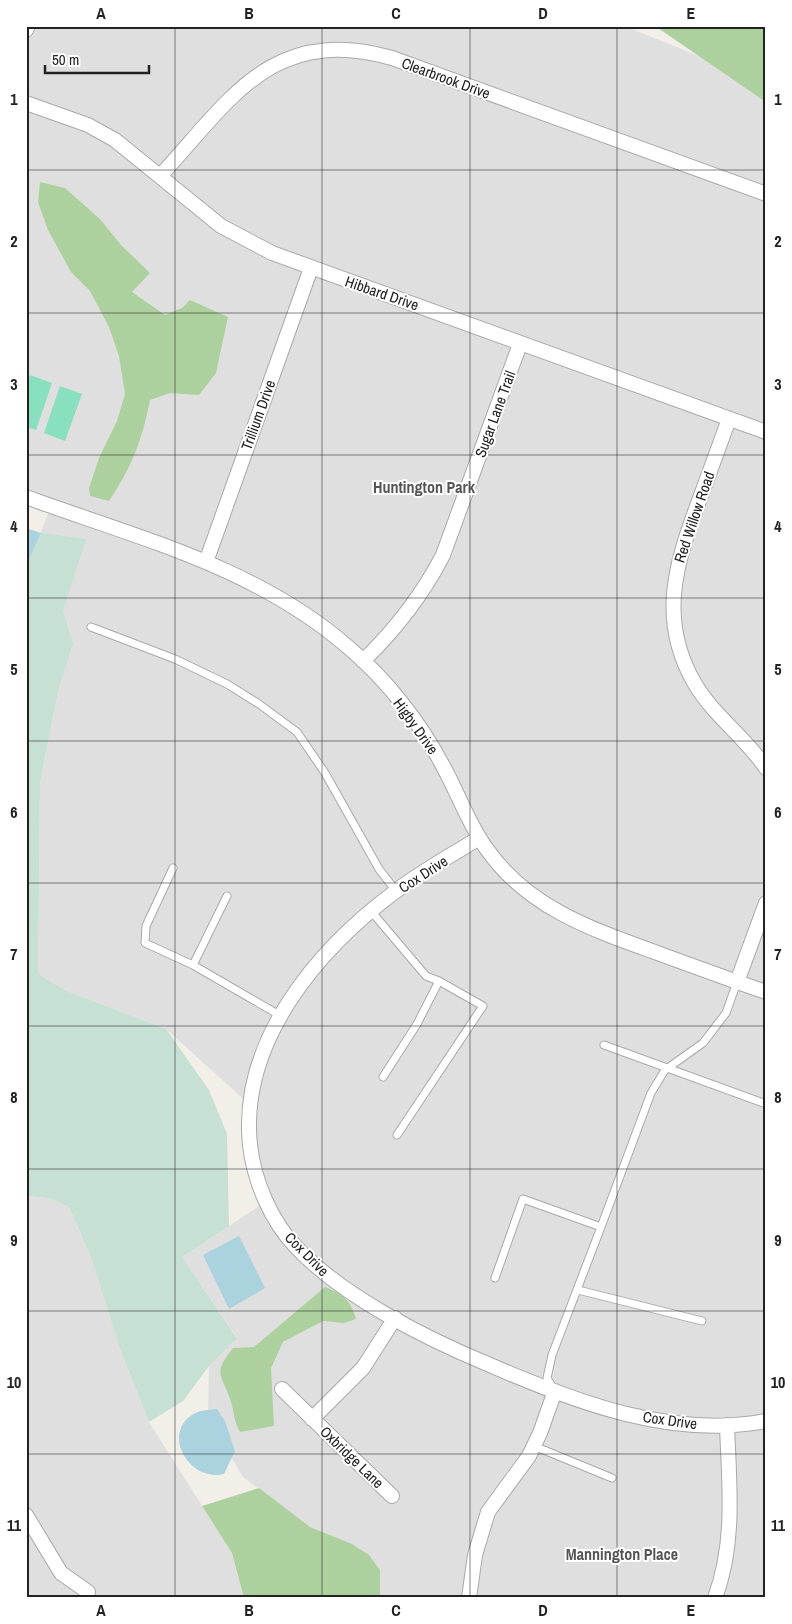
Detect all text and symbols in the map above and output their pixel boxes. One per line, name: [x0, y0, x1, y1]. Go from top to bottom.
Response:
text: A: [96, 2, 106, 24]
text: B: [244, 2, 254, 24]
text: C: [391, 2, 401, 24]
text: D: [538, 2, 548, 24]
text: E: [687, 2, 696, 24]
scale bar: [45, 42, 149, 74]
text: 50 m: [52, 49, 79, 70]
street label: Clearbrook Drive: [399, 52, 493, 104]
text: 1: [10, 88, 18, 110]
text: 1: [774, 88, 782, 110]
text: 2: [10, 230, 18, 252]
text: 2: [774, 230, 782, 252]
street label: Hibbard Drive: [342, 271, 422, 315]
street label: Sugar Lane Trail: [470, 368, 520, 460]
text: 3: [10, 373, 18, 395]
text: 3: [774, 373, 782, 395]
street label: Trillium Drive: [236, 377, 280, 453]
street label: Red Willow Road: [669, 469, 719, 565]
district label: Huntington Park: [373, 476, 476, 498]
text: 4: [10, 515, 18, 537]
text: 4: [774, 515, 782, 537]
text: 5: [10, 658, 18, 680]
text: 5: [774, 658, 782, 680]
street label: Higby Drive: [388, 694, 444, 759]
text: 6: [10, 801, 18, 823]
text: 6: [774, 801, 782, 823]
street label: Cox Drive: [394, 850, 452, 898]
text: 7: [10, 943, 18, 965]
text: 7: [774, 943, 782, 965]
text: 8: [10, 1086, 18, 1108]
text: 8: [774, 1086, 782, 1108]
street label: Cox Drive: [280, 1227, 334, 1281]
text: 9: [10, 1229, 18, 1251]
text: 9: [774, 1229, 782, 1251]
text: 10: [7, 1371, 21, 1393]
text: 10: [771, 1371, 785, 1393]
street label: Cox Drive: [641, 1406, 699, 1434]
street label: Oxbridge Lane: [315, 1421, 389, 1493]
text: 11: [7, 1514, 22, 1536]
text: 11: [771, 1514, 786, 1536]
district label: Mannington Place: [566, 1543, 678, 1565]
text: A: [96, 1599, 106, 1621]
text: B: [244, 1599, 254, 1621]
text: C: [391, 1599, 401, 1621]
text: D: [538, 1599, 548, 1621]
text: E: [687, 1599, 696, 1621]

